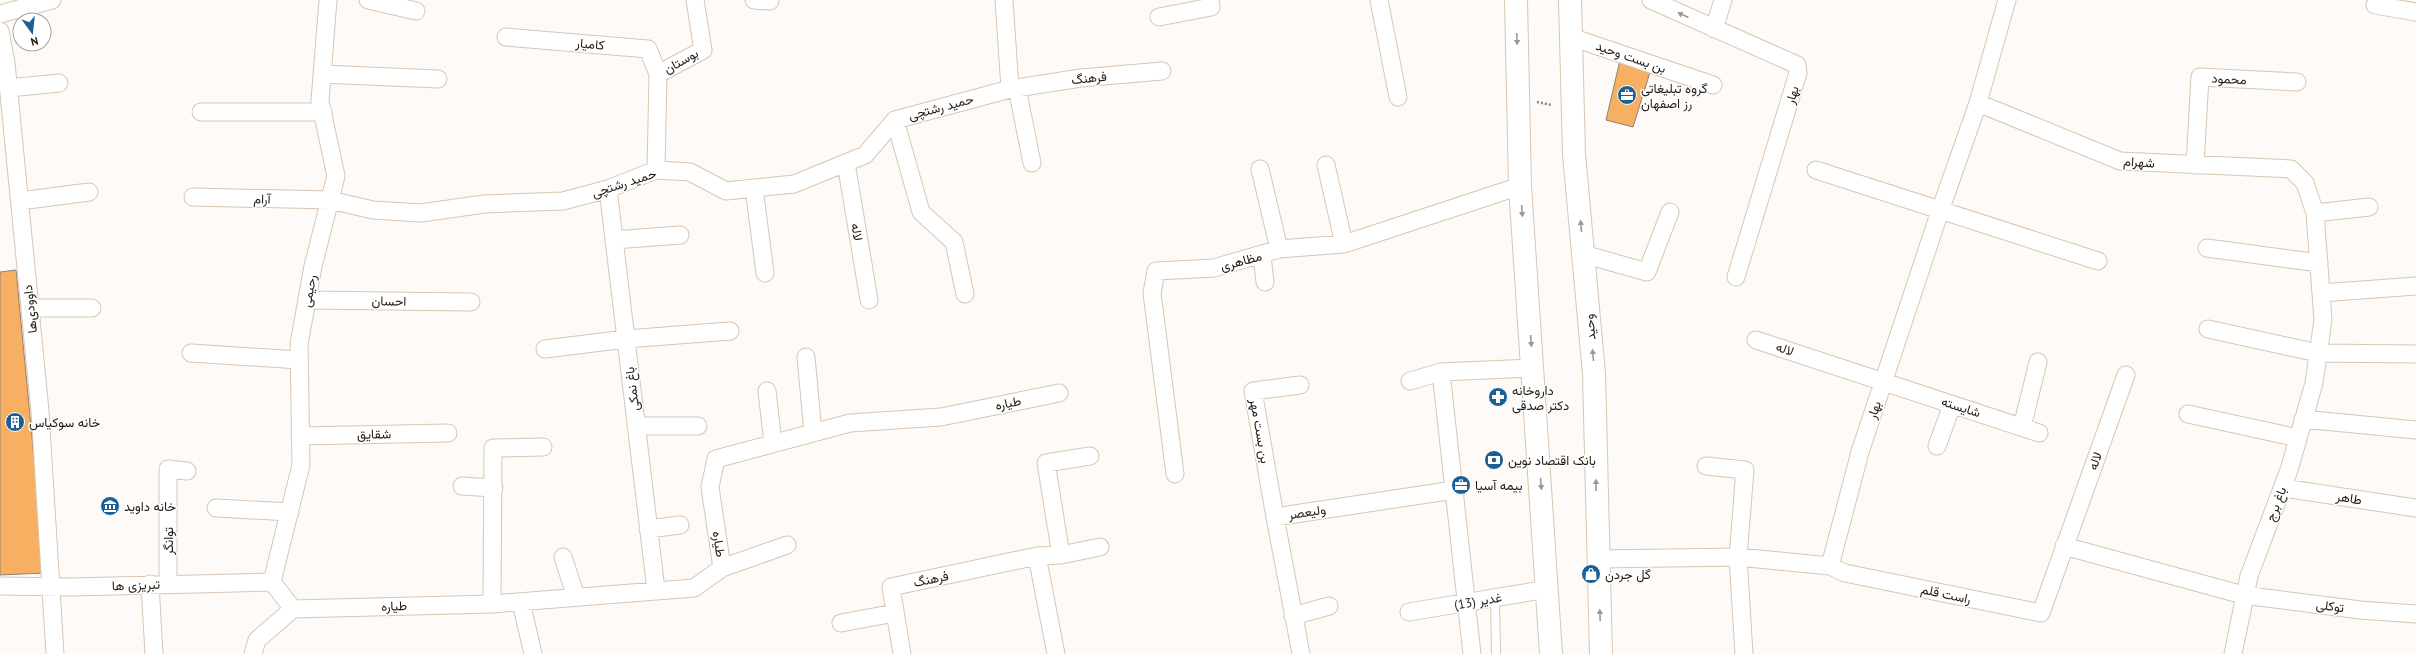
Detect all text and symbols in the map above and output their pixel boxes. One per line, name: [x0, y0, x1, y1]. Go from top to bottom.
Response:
north arrow: [12, 12, 52, 52]
one-way arrow: [1677, 12, 1689, 18]
one-way arrow: [1514, 33, 1520, 46]
text: N: [29, 34, 40, 49]
street label: کامیار: [574, 34, 605, 54]
street label: بن بست وحید: [1594, 37, 1669, 77]
street label: بوستان: [661, 45, 701, 77]
street label: فرهنگ: [1070, 68, 1108, 88]
street label: محمود: [2211, 70, 2247, 88]
place label: گروه تبلیغاتی رز اصفهان: [1641, 80, 1708, 112]
office icon: گروه تبلیغاتی رز اصفهان: [1616, 84, 1638, 106]
street label: بهار: [1781, 84, 1803, 107]
street label: حمید رشتچی: [906, 90, 976, 125]
street label: شهرام: [2123, 152, 2155, 172]
street label: حمید رشتچی: [590, 164, 659, 202]
street label: آرام: [253, 190, 272, 208]
one-way arrow: [1518, 205, 1525, 217]
one-way arrow: [1577, 220, 1584, 232]
street label: لاله: [847, 222, 867, 242]
street label: مظاهری: [1218, 247, 1264, 275]
street label: رحیمی: [298, 273, 320, 309]
street label: داوودی‌ها: [19, 284, 41, 334]
street label: احسان: [371, 292, 407, 310]
street label: وحید: [1580, 313, 1600, 341]
one-way arrow: [1528, 335, 1535, 347]
street label: لاله: [1774, 338, 1796, 360]
one-way arrow: [1589, 349, 1596, 361]
street label: باغ نمکی: [621, 366, 644, 412]
place label: داروخانه دکتر صدقی: [1512, 382, 1569, 414]
pharmacy icon: داروخانه دکتر صدقی: [1487, 386, 1509, 408]
street label: طیاره: [993, 392, 1023, 414]
street label: شایسته: [1939, 393, 1983, 421]
street label: بن بست مهر: [1246, 396, 1274, 465]
street label: بهار: [1863, 399, 1885, 422]
building icon: خانه سوکیاس: [4, 411, 26, 433]
place label: خانه سوکیاس: [29, 414, 101, 431]
street label: شقایق: [357, 425, 391, 443]
bank icon: بانک اقتصاد نوین: [1483, 449, 1505, 471]
street label: لاله: [2084, 450, 2106, 472]
place label: بانک اقتصاد نوین: [1508, 452, 1596, 469]
office icon: بیمه آسیا: [1450, 474, 1472, 496]
place label: بیمه آسیا: [1475, 477, 1523, 494]
one-way arrow: [1537, 478, 1544, 490]
one-way arrow: [1593, 479, 1600, 491]
street label: باغ برج: [2262, 484, 2291, 524]
street label: طاهر: [2334, 487, 2363, 508]
museum icon: خانه داوید: [99, 495, 121, 517]
place label: خانه داوید: [124, 498, 176, 515]
street label: ولیعصر: [1286, 501, 1327, 524]
street label: توانگر: [160, 527, 177, 556]
street label: طیاره: [709, 530, 729, 558]
shop icon: گل جردن: [1580, 563, 1602, 585]
place label: گل جردن: [1605, 566, 1651, 583]
street label: فرهنگ: [912, 567, 950, 591]
street label: تبریزی ها: [112, 576, 160, 594]
street label: راست قلم: [1919, 580, 1973, 608]
street label: غدیر (13): [1453, 588, 1503, 614]
street label: توکلی: [2315, 596, 2345, 616]
street label: طیاره: [381, 597, 407, 615]
one-way arrow: [1597, 608, 1603, 621]

